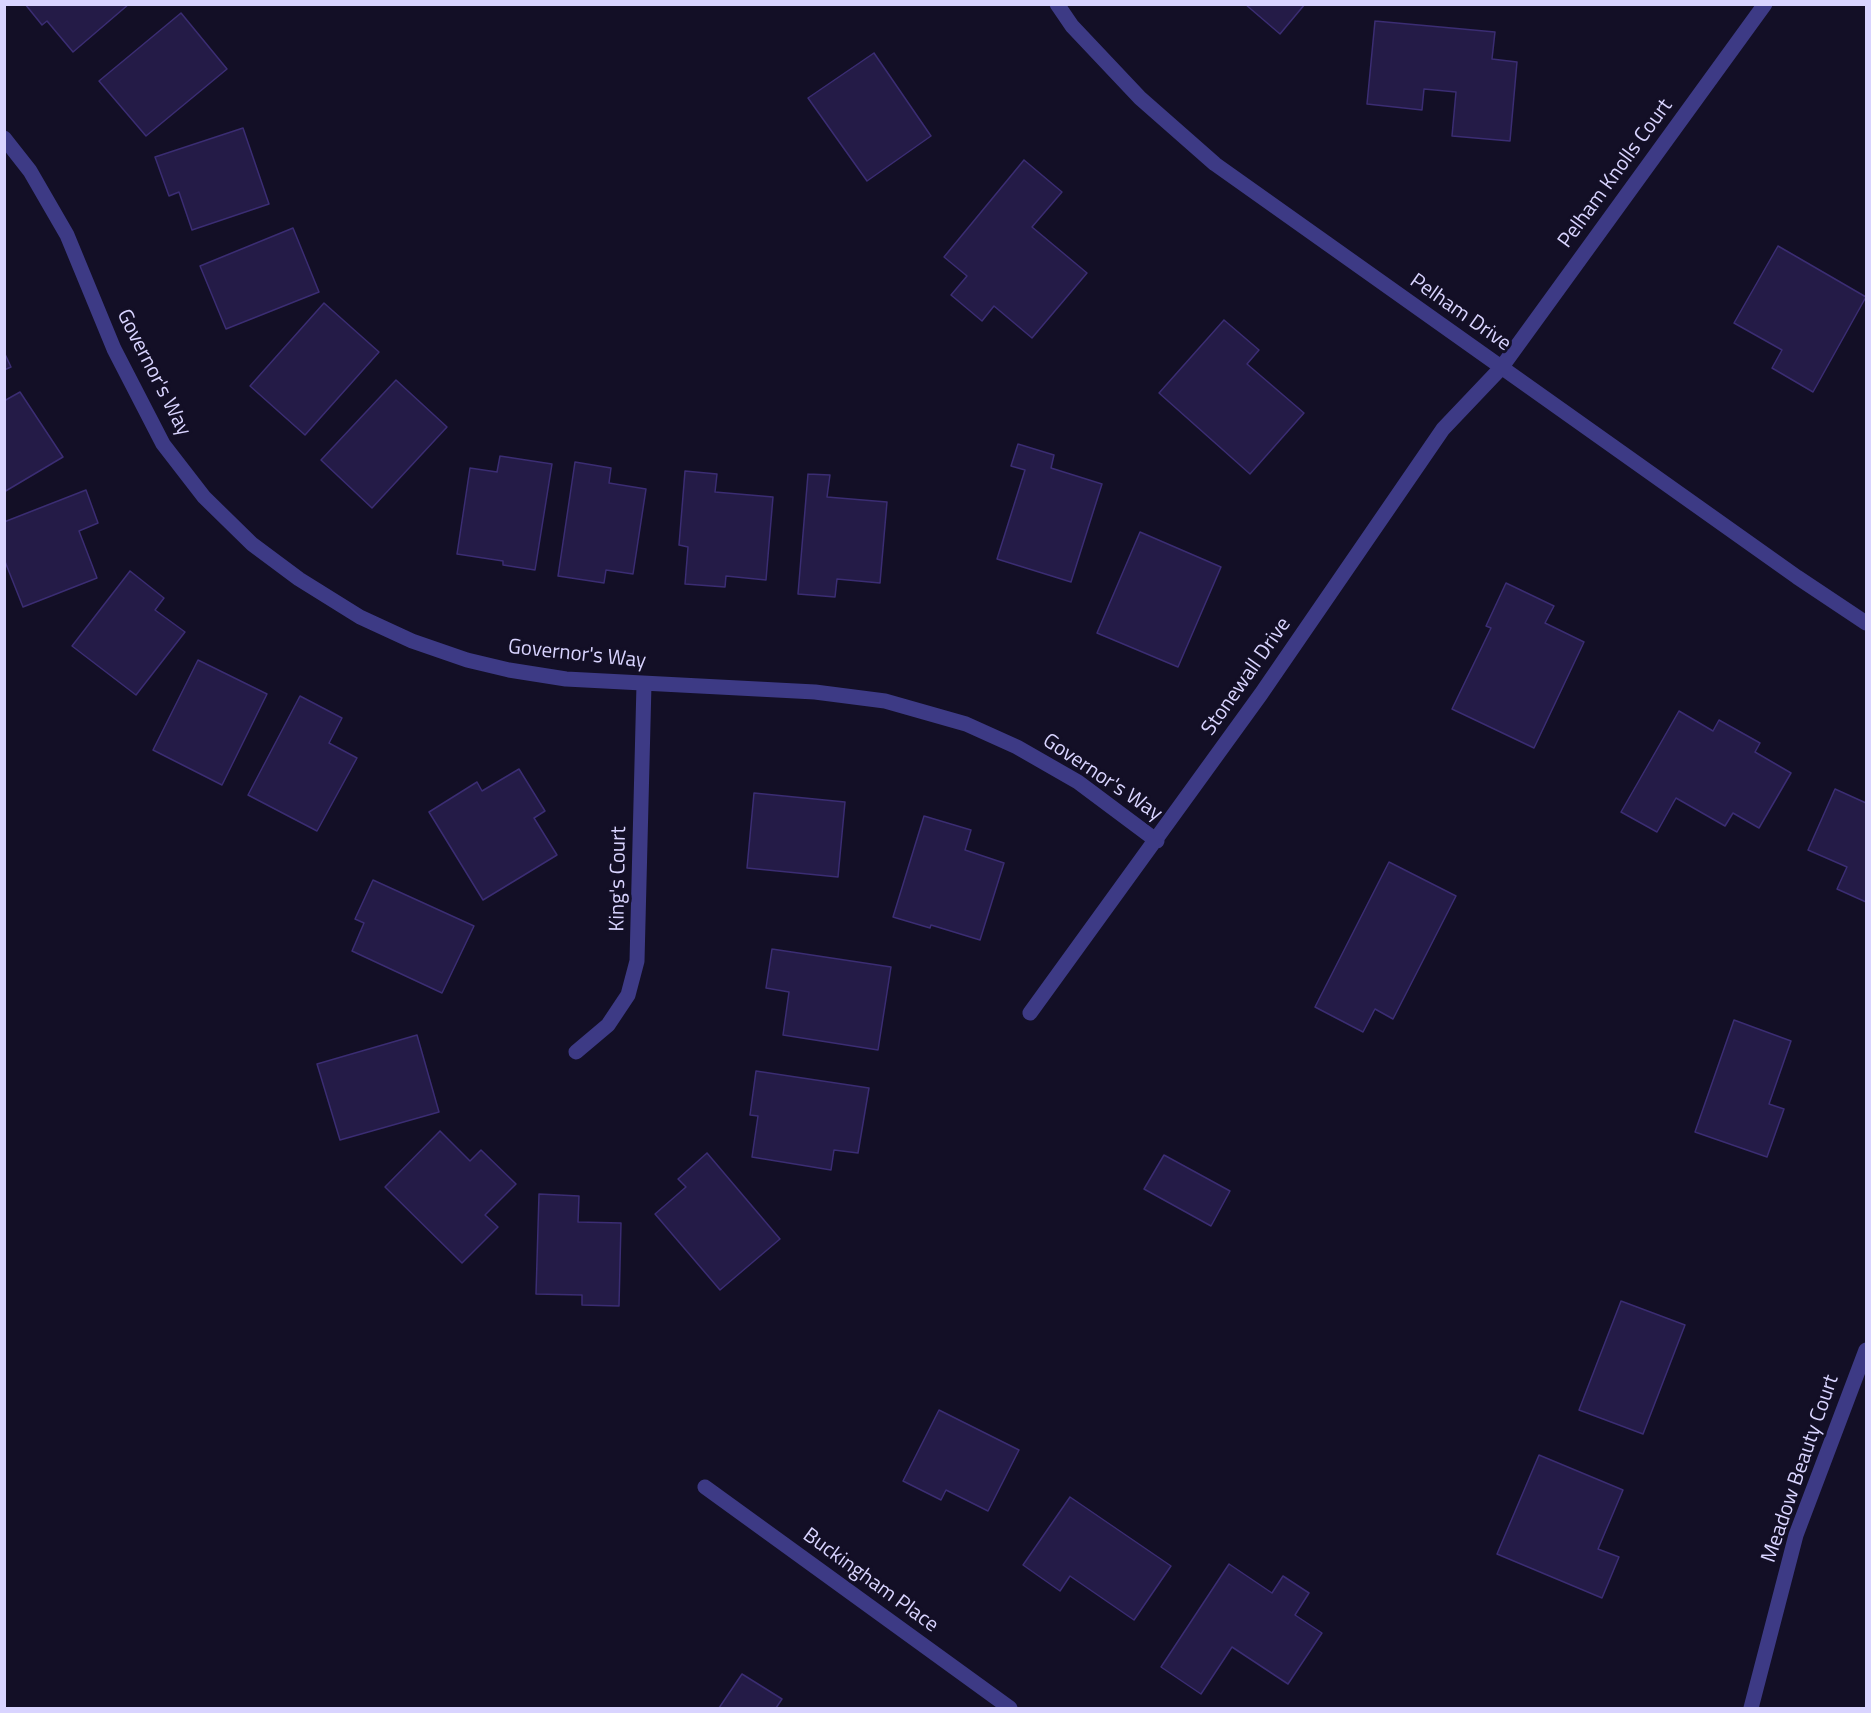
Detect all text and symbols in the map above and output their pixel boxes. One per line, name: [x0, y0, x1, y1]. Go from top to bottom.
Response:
street label: Pelham Knolls Court: [1553, 94, 1679, 254]
street label: Pelham Drive: [1405, 269, 1515, 357]
street label: Governor's Way: [110, 305, 196, 441]
street label: Stonewall Drive: [1197, 613, 1297, 741]
street label: Governor's Way: [507, 635, 647, 675]
street label: Governor's Way: [1037, 729, 1167, 827]
street label: King's Court: [605, 826, 633, 932]
street label: Meadow Beauty Court: [1757, 1372, 1845, 1566]
street label: Buckingham Place: [797, 1523, 943, 1639]

